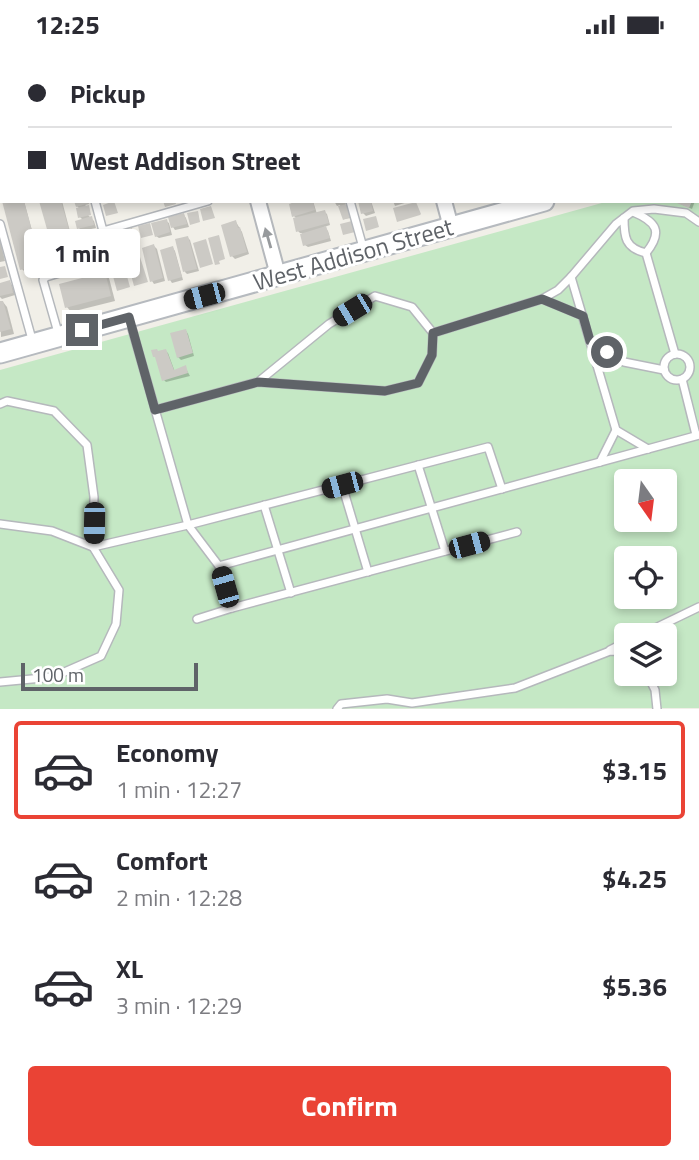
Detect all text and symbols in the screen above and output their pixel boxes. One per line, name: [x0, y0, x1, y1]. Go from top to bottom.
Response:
text: 12:25: [35, 5, 100, 44]
text: Pickup: [70, 74, 146, 113]
text: West Addison Street: [70, 141, 301, 180]
street label: West Addison Street: [249, 208, 458, 300]
one-way arrow: [262, 227, 273, 249]
callout: 1 min: [24, 229, 140, 278]
text: 1 min: [54, 236, 110, 271]
car: [181, 280, 228, 312]
car: [329, 290, 376, 330]
route end: [66, 314, 98, 346]
route start: [591, 336, 623, 368]
car: [319, 469, 366, 501]
north arrow: [614, 469, 677, 532]
map controls: [614, 469, 677, 686]
car: [84, 502, 105, 544]
car: [446, 529, 493, 561]
button: locate: [614, 546, 677, 609]
car: [210, 564, 241, 610]
button: layers: [614, 623, 677, 686]
scale bar: [21, 659, 198, 691]
text: 100 m: [32, 660, 84, 689]
text: Economy: [116, 733, 218, 772]
icon: car: [32, 739, 95, 802]
text: $3.15: [602, 751, 667, 790]
text: 1 min · 12:27: [116, 772, 242, 807]
text: Comfort: [116, 841, 208, 880]
icon: car: [32, 847, 95, 910]
text: $4.25: [602, 859, 667, 898]
text: 2 min · 12:28: [116, 880, 242, 915]
text: XL: [116, 949, 143, 988]
icon: car: [32, 955, 95, 1018]
text: $5.36: [602, 967, 667, 1006]
text: 3 min · 12:29: [116, 988, 242, 1023]
button: Confirm: [28, 1066, 671, 1146]

